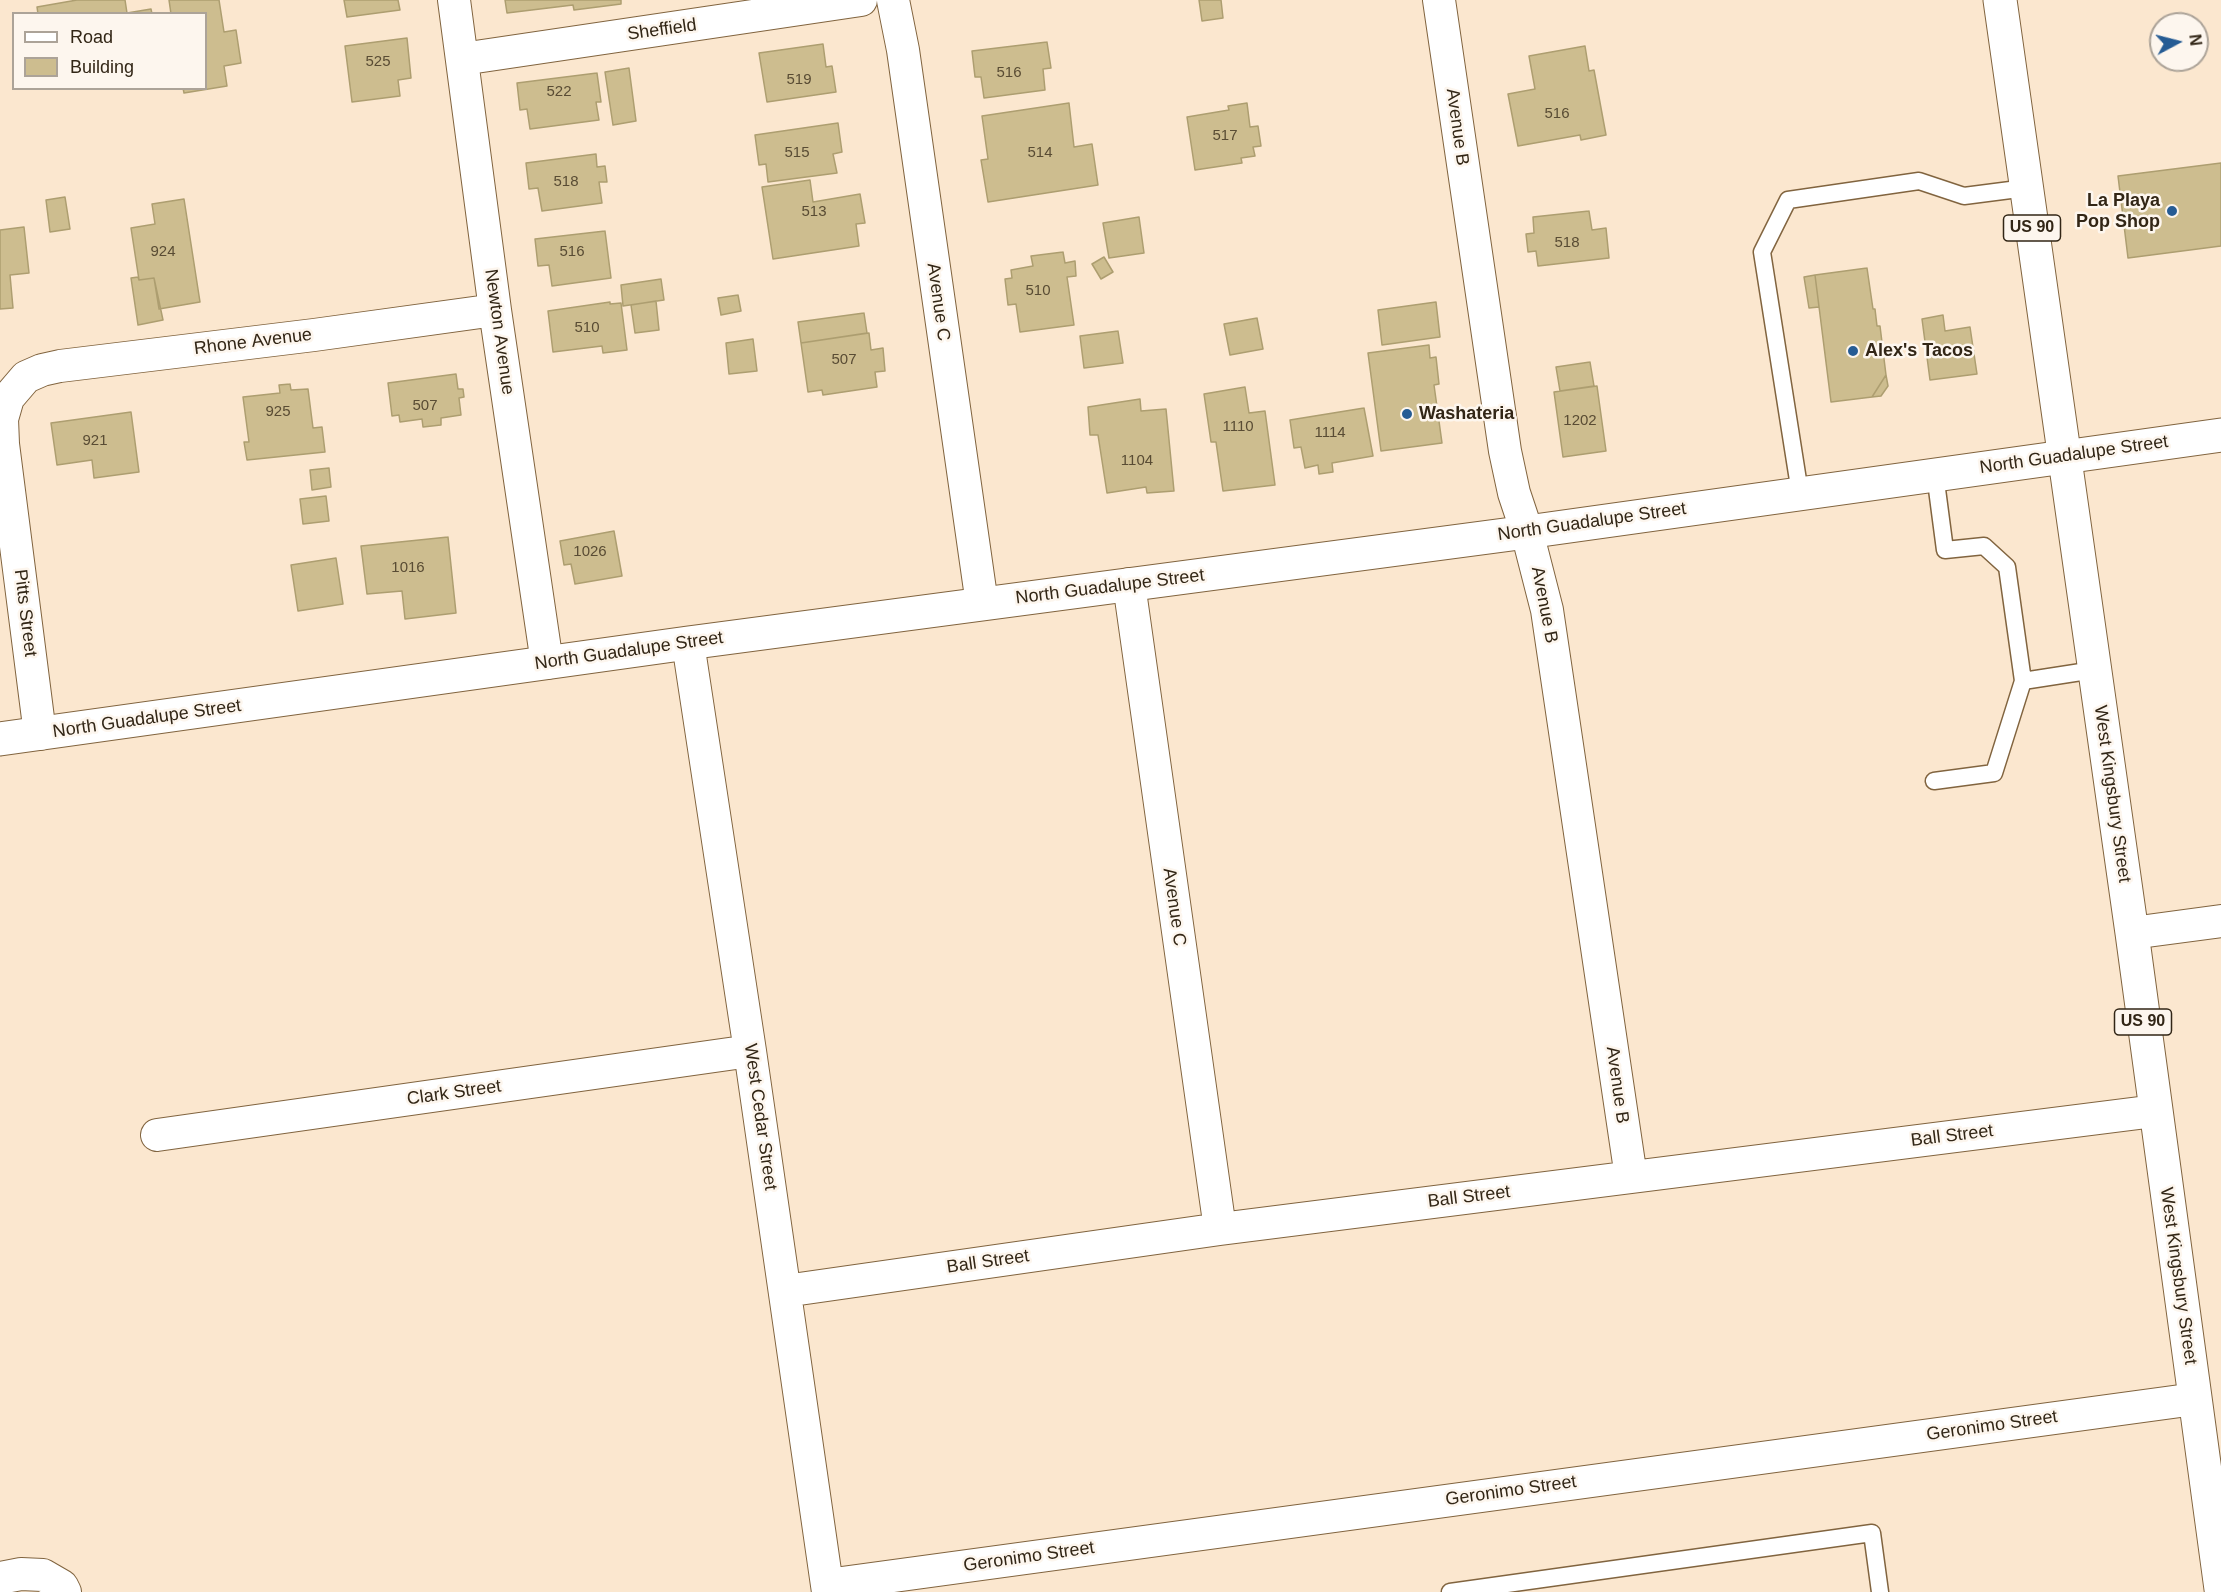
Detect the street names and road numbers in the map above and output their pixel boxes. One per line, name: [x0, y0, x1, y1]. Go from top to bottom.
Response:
street label: Sheffield: [626, 14, 698, 46]
street label: Avenue B: [1441, 87, 1473, 167]
road number: US 90: [2004, 215, 2060, 241]
street label: Avenue C: [922, 262, 954, 342]
street label: Newton Avenue: [479, 268, 519, 396]
street label: Rhone Avenue: [193, 324, 313, 360]
street label: North Guadalupe Street: [1978, 431, 2170, 479]
street label: North Guadalupe Street: [1496, 498, 1688, 546]
street label: North Guadalupe Street: [1014, 565, 1206, 609]
street label: Avenue B: [1526, 565, 1562, 645]
street label: Pitts Street: [9, 568, 41, 658]
street label: North Guadalupe Street: [533, 627, 725, 675]
street label: North Guadalupe Street: [51, 695, 243, 743]
street label: West Kingsbury Street: [2089, 704, 2135, 884]
street label: Avenue C: [1158, 867, 1190, 947]
road number: US 90: [2114, 1009, 2172, 1035]
street label: West Cedar Street: [739, 1042, 781, 1192]
street label: Avenue B: [1601, 1045, 1633, 1125]
street label: Clark Street: [405, 1076, 503, 1110]
street label: Ball Street: [1909, 1120, 1995, 1152]
street label: Ball Street: [1426, 1181, 1512, 1213]
street label: West Kingsbury Street: [2155, 1186, 2201, 1366]
street label: Ball Street: [945, 1246, 1031, 1278]
street label: Geronimo Street: [1925, 1406, 2059, 1446]
street label: Geronimo Street: [1444, 1471, 1578, 1511]
street label: Geronimo Street: [962, 1537, 1096, 1577]

